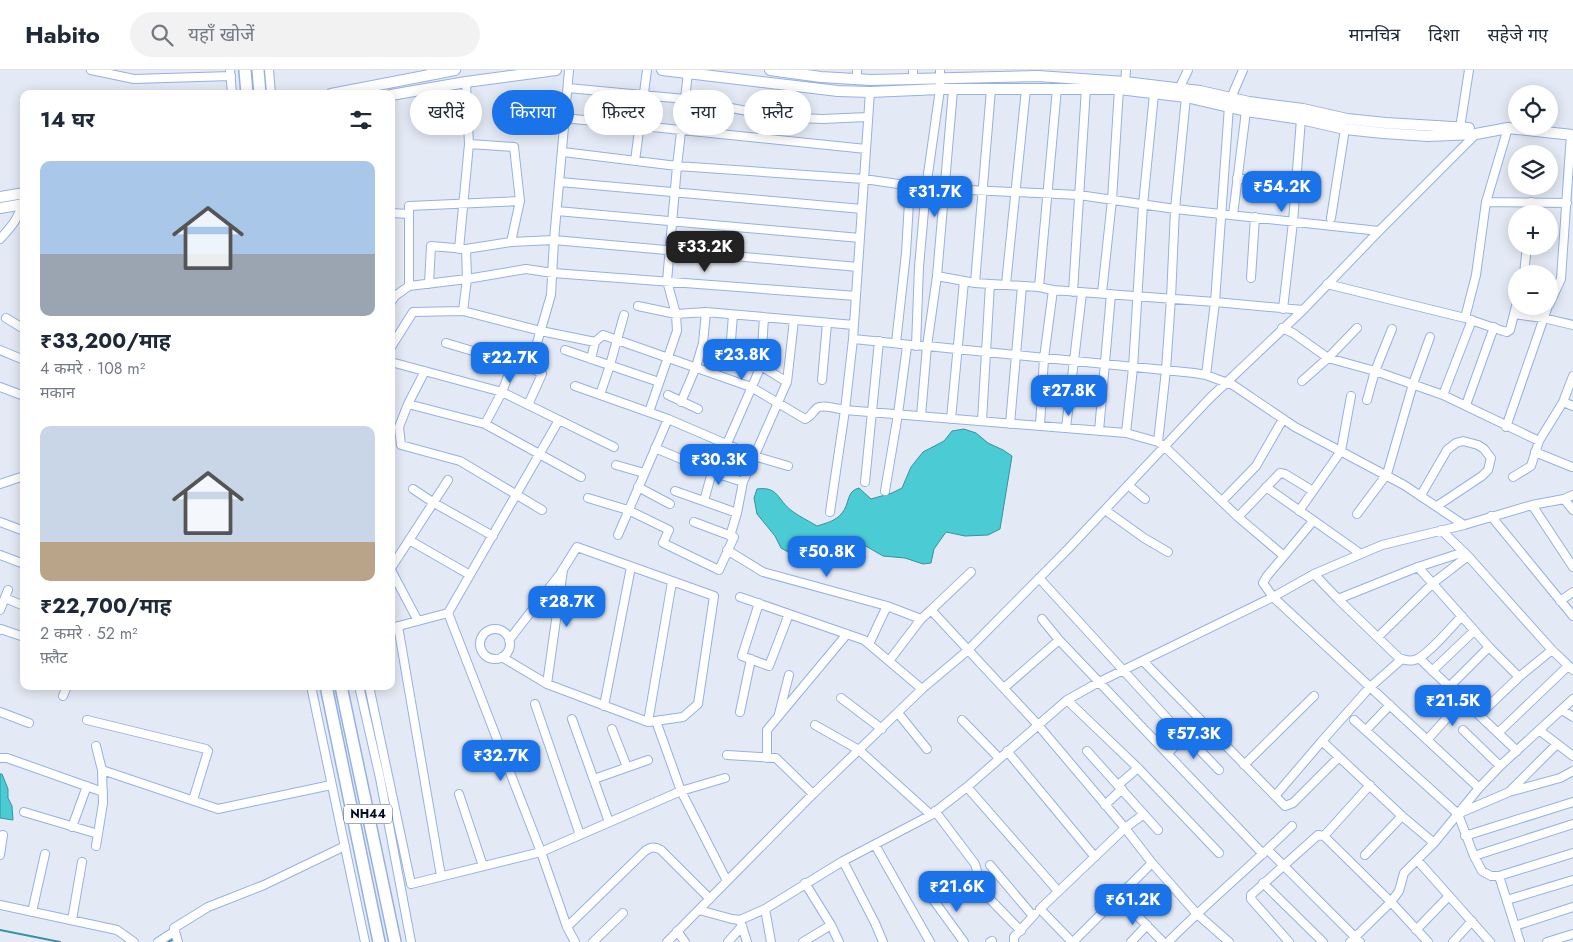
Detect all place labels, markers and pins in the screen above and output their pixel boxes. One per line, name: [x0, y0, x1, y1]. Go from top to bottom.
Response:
pin: ₹54.2K: [1241, 170, 1323, 213]
pin: ₹31.7K: [894, 176, 976, 218]
pin: ₹33.2K: [664, 230, 746, 273]
pin: ₹23.8K: [701, 338, 783, 381]
pin: ₹22.7K: [469, 342, 551, 384]
pin: ₹27.8K: [1028, 374, 1110, 417]
pin: ₹30.3K: [678, 444, 760, 486]
pin: ₹50.8K: [786, 536, 868, 578]
pin: ₹28.7K: [526, 586, 608, 628]
pin: ₹21.5K: [1412, 684, 1494, 727]
pin: ₹57.3K: [1153, 718, 1235, 760]
pin: ₹32.7K: [460, 740, 542, 782]
pin: ₹21.6K: [916, 870, 998, 913]
pin: ₹61.2K: [1092, 884, 1174, 926]

